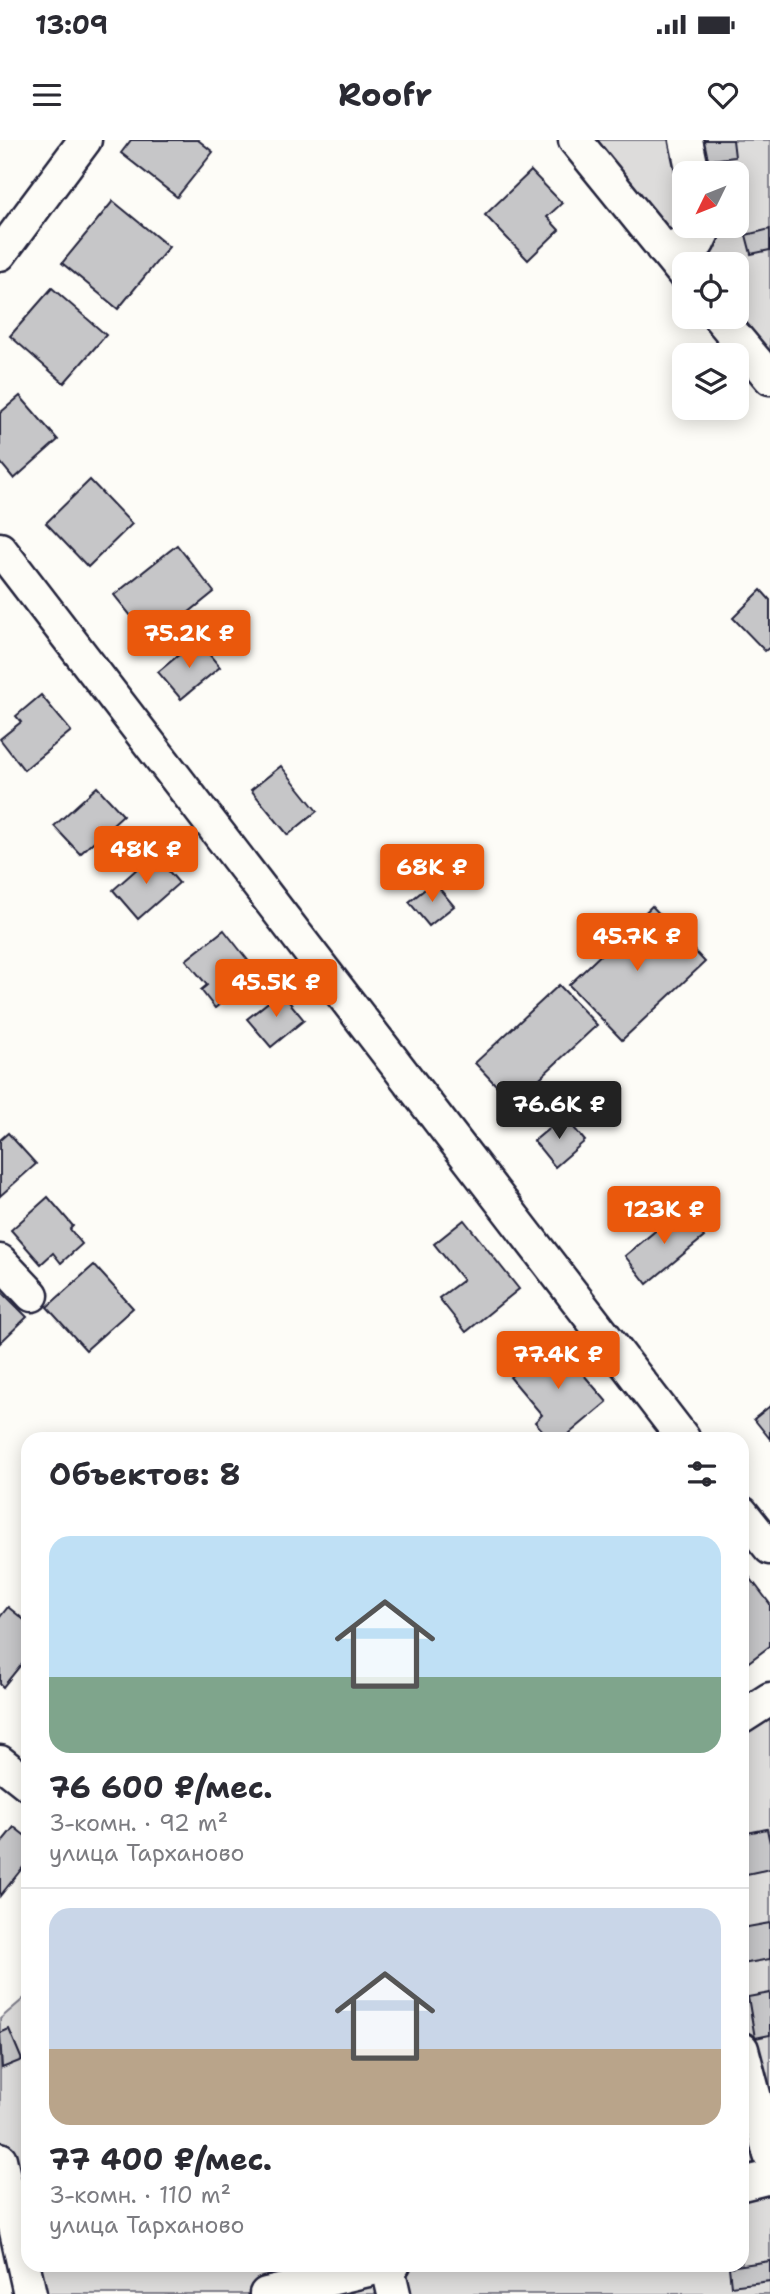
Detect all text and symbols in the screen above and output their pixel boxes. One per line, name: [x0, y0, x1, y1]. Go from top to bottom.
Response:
text: 13:09: [35, 7, 108, 42]
text: Roofr: [338, 73, 432, 116]
icon: menu: [28, 76, 66, 114]
icon: heart: [704, 76, 742, 114]
north arrow: [672, 161, 749, 238]
map controls: [672, 161, 749, 420]
button: locate: [672, 252, 749, 329]
button: layers: [672, 343, 749, 420]
pin: 75.2K ₽: [124, 610, 254, 670]
text: 75.2K ₽: [143, 618, 235, 648]
pin: 48K ₽: [97, 826, 195, 886]
text: 48K ₽: [110, 834, 182, 864]
pin: 68K ₽: [383, 844, 481, 904]
text: 68K ₽: [396, 852, 468, 882]
pin: 45.7K ₽: [572, 914, 702, 973]
text: 45.7K ₽: [593, 921, 681, 951]
pin: 45.5K ₽: [211, 960, 341, 1019]
text: 45.5K ₽: [231, 967, 321, 997]
pin: 76.6K ₽: [494, 1082, 624, 1141]
text: 76.6K ₽: [512, 1089, 606, 1119]
pin: 123K ₽: [607, 1186, 721, 1246]
text: 123K ₽: [623, 1194, 705, 1224]
pin: 77.4K ₽: [493, 1332, 623, 1391]
text: 77.4K ₽: [513, 1339, 603, 1369]
text: Объектов: 8: [49, 1454, 241, 1495]
icon: filters: [683, 1455, 721, 1493]
icon: home: [322, 1581, 448, 1707]
text: 76 600 ₽/мес.: [49, 1767, 273, 1808]
text: 3-комн. · 92 m²: [49, 1808, 228, 1838]
text: улица Тарханово: [49, 1838, 245, 1868]
icon: home: [322, 1953, 448, 2079]
text: 77 400 ₽/мес.: [49, 2139, 272, 2180]
text: 3-комн. · 110 m²: [49, 2180, 231, 2210]
text: улица Тарханово: [49, 2210, 245, 2240]

